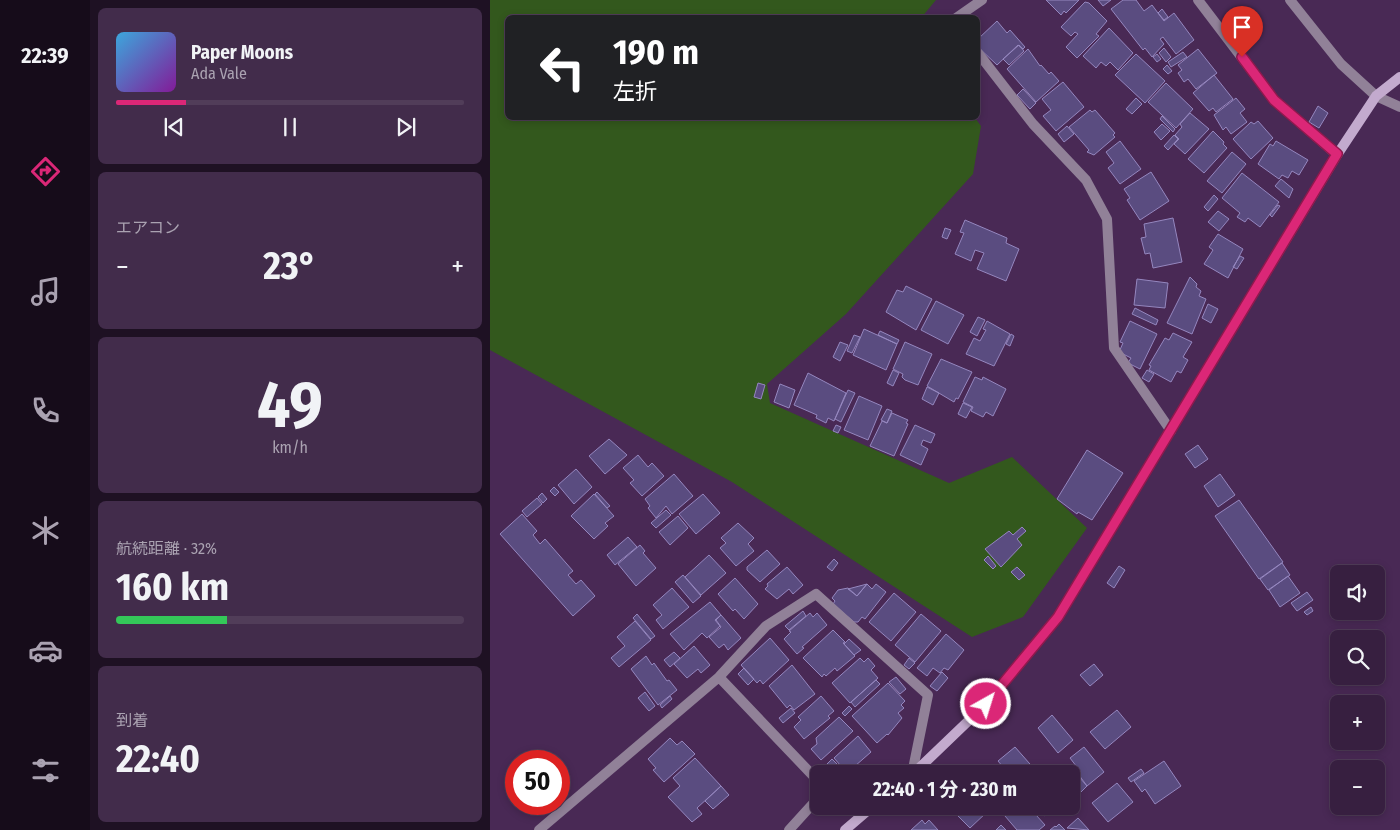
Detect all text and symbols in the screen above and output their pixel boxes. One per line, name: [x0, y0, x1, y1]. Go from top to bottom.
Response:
pin: [1221, 6, 1263, 57]
icon: arrive: [1228, 13, 1256, 41]
text: 190 m: [613, 31, 699, 73]
icon: left: [530, 35, 595, 100]
text: Paper Moons: [191, 41, 293, 64]
text: 22:39: [21, 42, 69, 69]
text: Ada Vale: [191, 64, 247, 83]
text: 左折: [613, 78, 657, 105]
icon: previous: [160, 113, 188, 141]
icon: pause: [276, 113, 304, 141]
icon: next: [392, 113, 420, 141]
icon: directions: [28, 154, 63, 189]
text: エアコン: [116, 218, 180, 237]
text: 23°: [263, 243, 317, 289]
text: −: [116, 250, 129, 283]
text: +: [451, 250, 464, 283]
icon: music: [28, 274, 63, 309]
text: 49: [257, 366, 323, 444]
icon: phone: [28, 393, 63, 428]
text: km/h: [272, 438, 308, 457]
icon: climate: [28, 513, 63, 548]
text: 航続距離 · 32%: [116, 539, 217, 558]
text: 160 km: [116, 564, 229, 610]
map controls: [1330, 565, 1385, 815]
button: sound: [1330, 565, 1385, 620]
button: search: [1330, 630, 1385, 685]
icon: car: [28, 633, 63, 668]
position arrow: [959, 677, 1011, 729]
button: +: [1330, 695, 1385, 750]
text: 到着: [116, 711, 148, 730]
text: 22:40: [116, 736, 200, 782]
speed limit sign: 50: [505, 750, 570, 815]
icon: filters: [28, 753, 63, 788]
button: −: [1330, 760, 1385, 815]
text: 22:40 · 1 分 · 230 m: [873, 778, 1017, 801]

